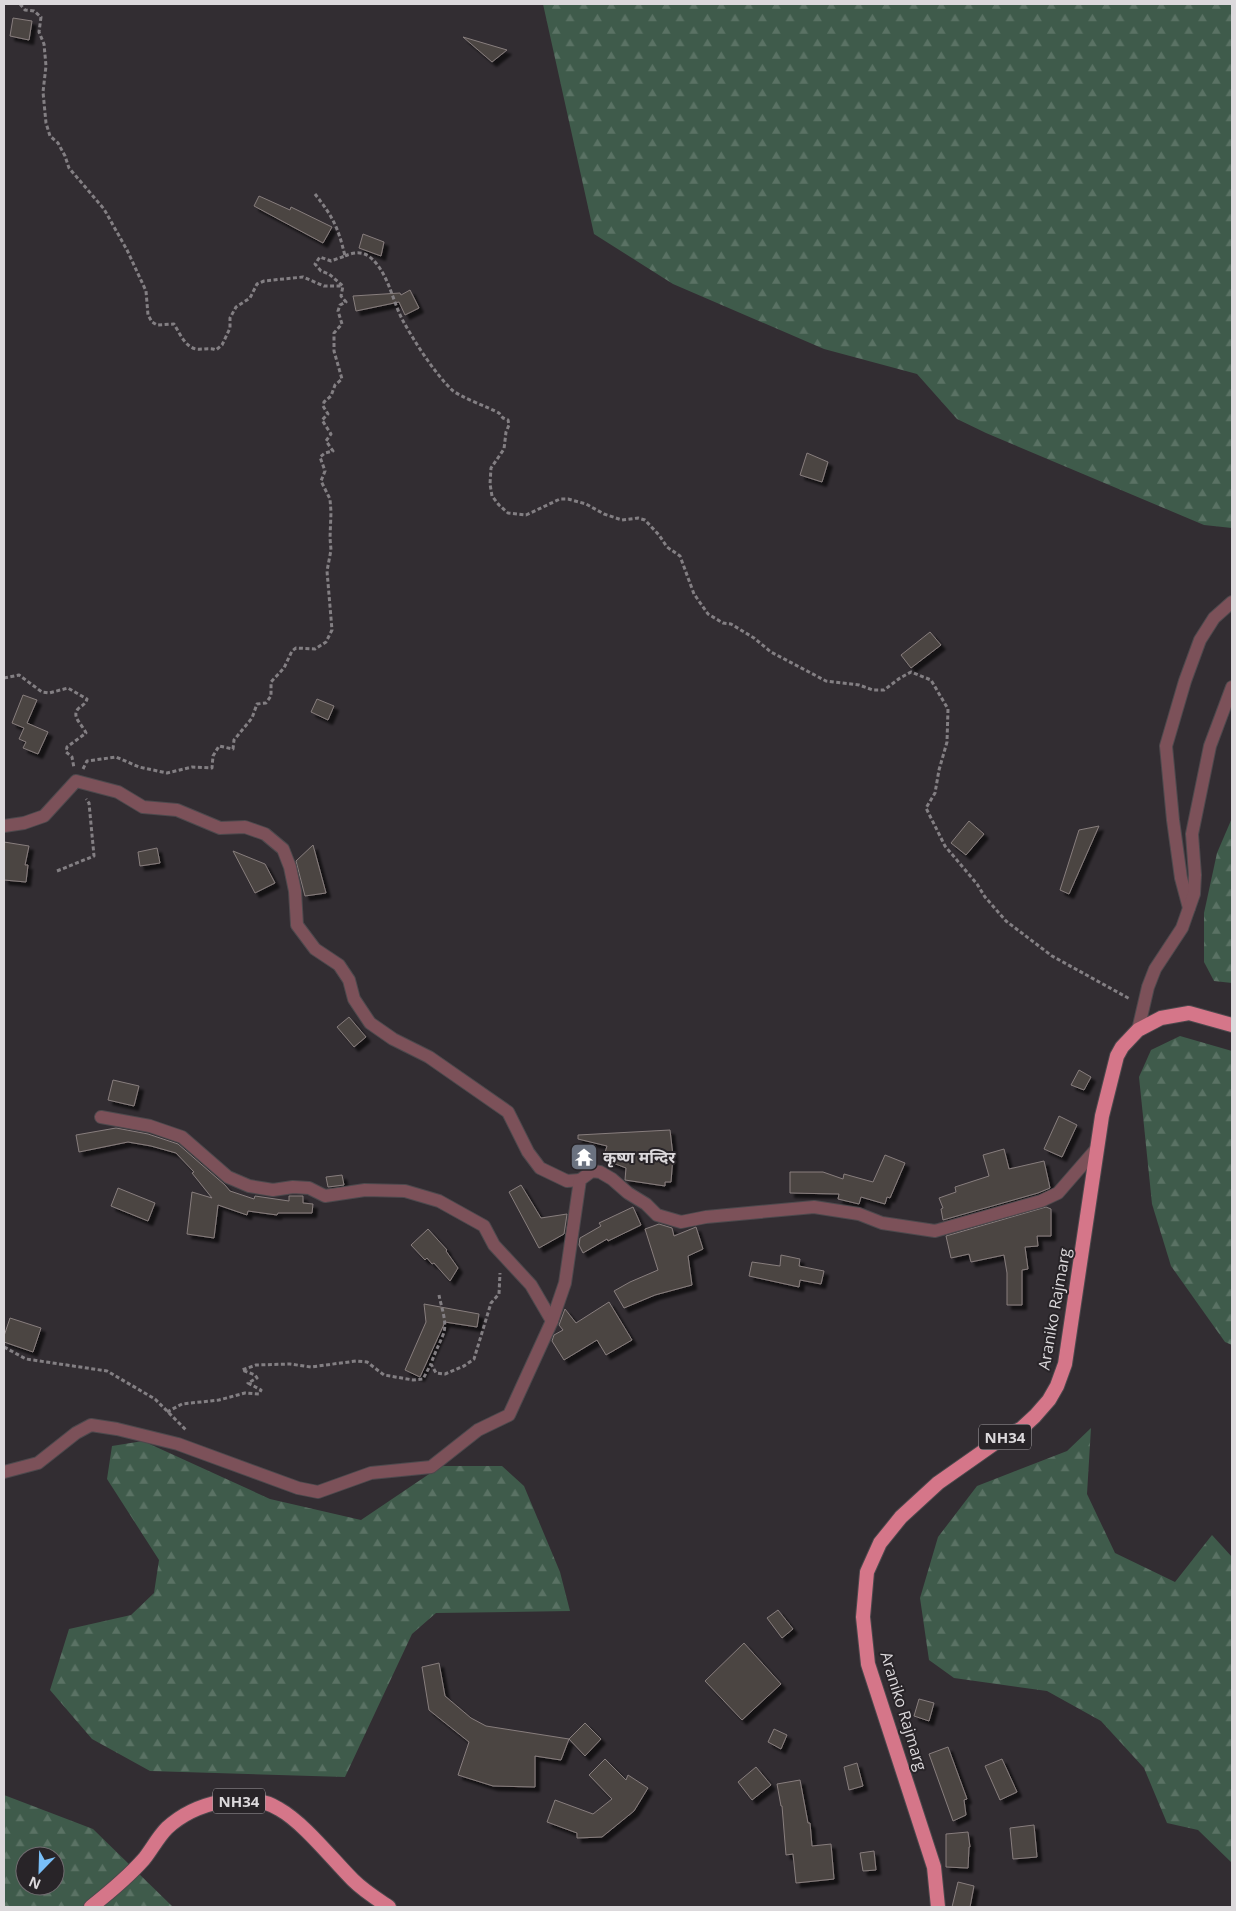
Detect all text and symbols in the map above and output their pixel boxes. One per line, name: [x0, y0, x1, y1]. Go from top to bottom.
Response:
temple icon: कृष्ण मन्दिर: [569, 1142, 599, 1172]
place label: कृष्ण मन्दिर: [603, 1146, 676, 1168]
street label: Araniko Rajmarg: [1032, 1246, 1076, 1372]
road number: NH34: [979, 1424, 1031, 1450]
street label: Araniko Rajmarg: [875, 1649, 933, 1773]
road number: NH34: [213, 1788, 265, 1814]
north arrow: [15, 1846, 65, 1896]
text: N: [26, 1872, 44, 1894]

